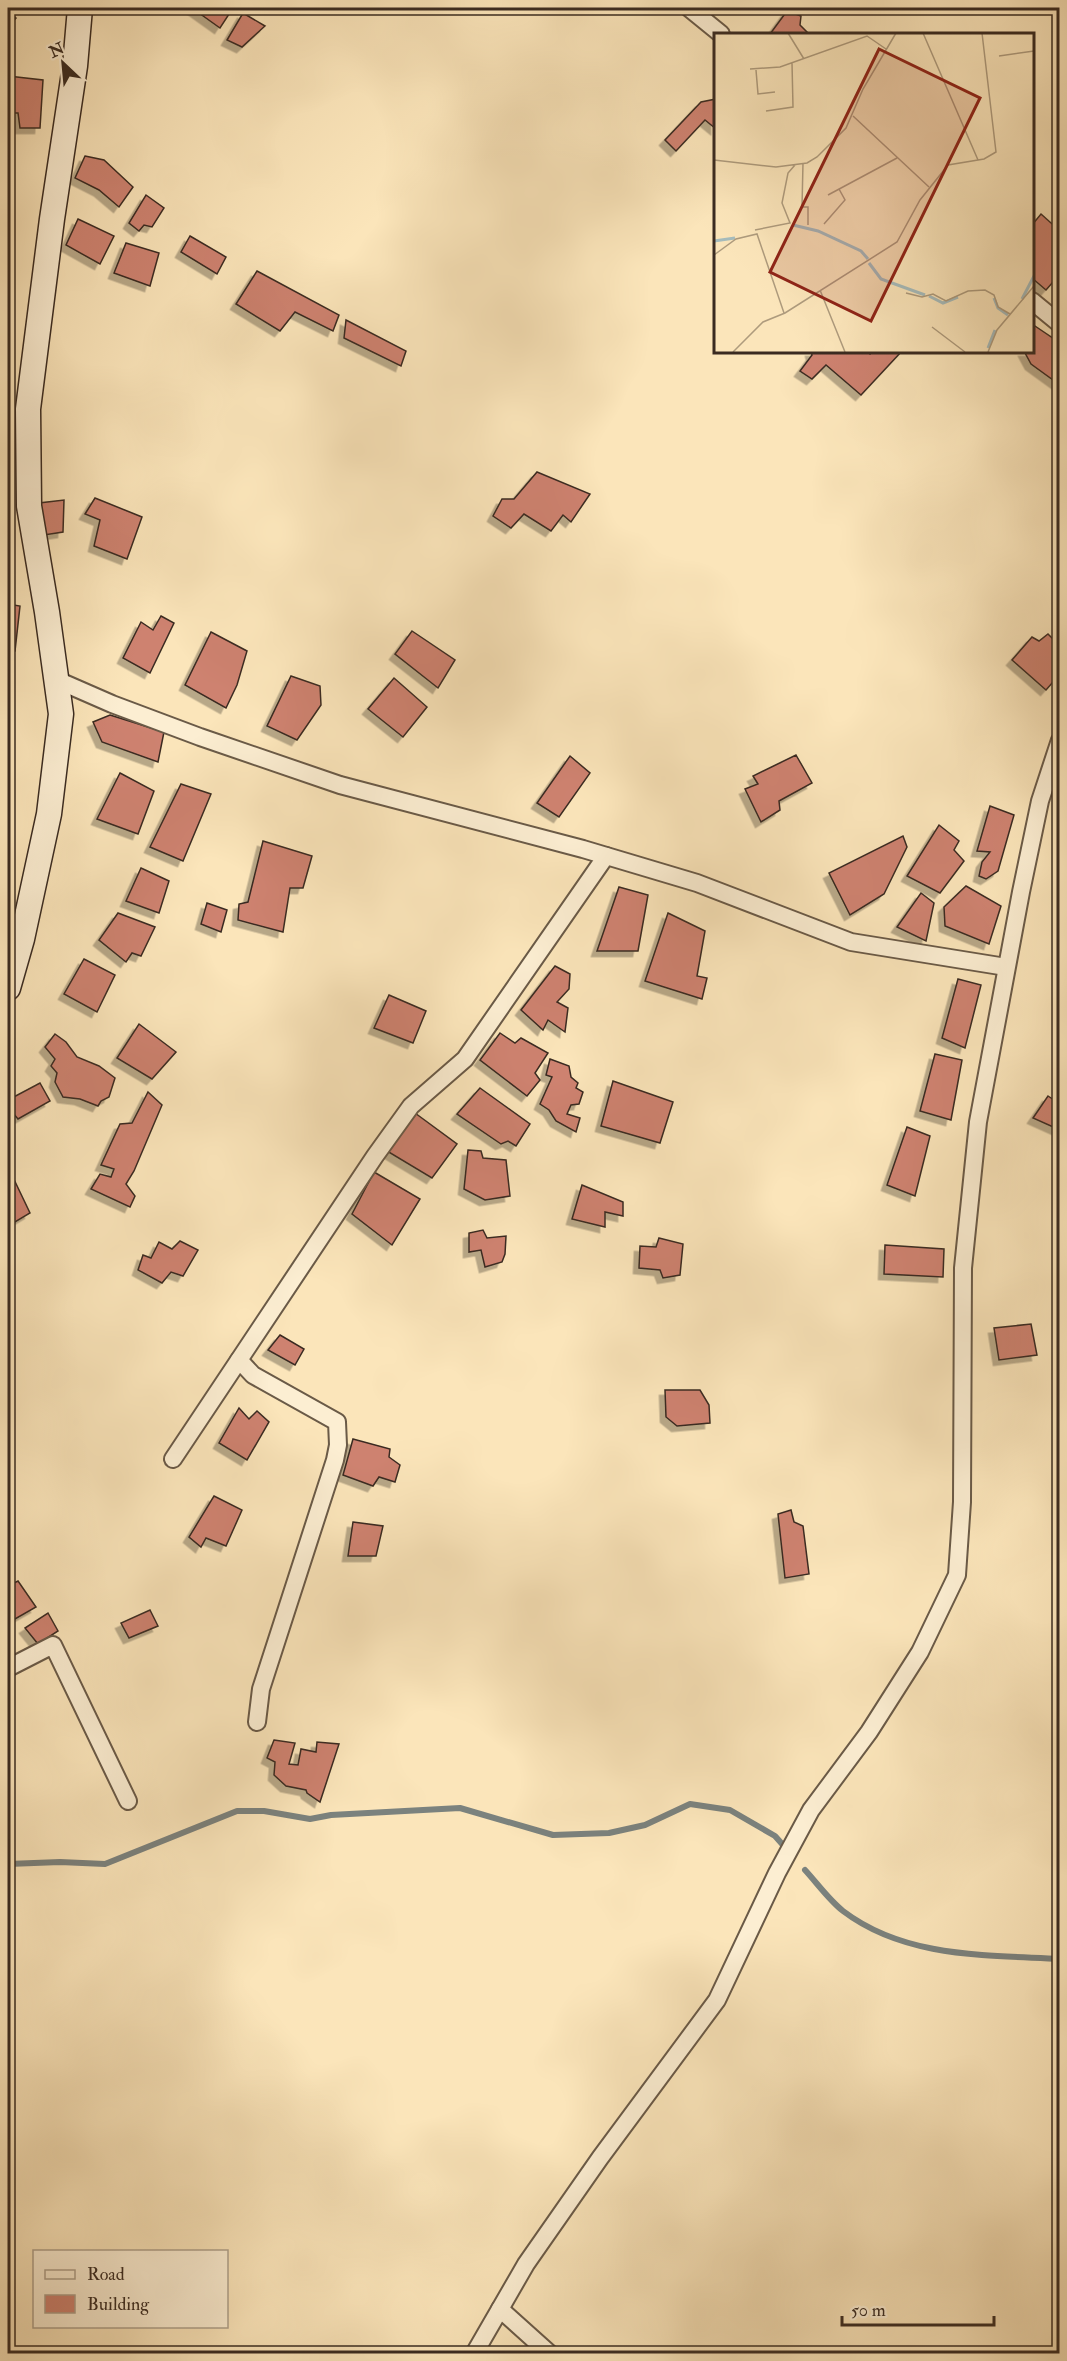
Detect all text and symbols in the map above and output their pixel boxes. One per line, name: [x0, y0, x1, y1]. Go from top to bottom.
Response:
north arrow: [33, 33, 93, 93]
inset map: [714, 33, 1034, 352]
text: N: [45, 38, 68, 63]
legend: [33, 2250, 228, 2328]
text: Road: [87, 2263, 125, 2286]
scale bar: [842, 2289, 994, 2327]
text: Building: [87, 2293, 150, 2316]
text: 50 m: [851, 2299, 886, 2322]

